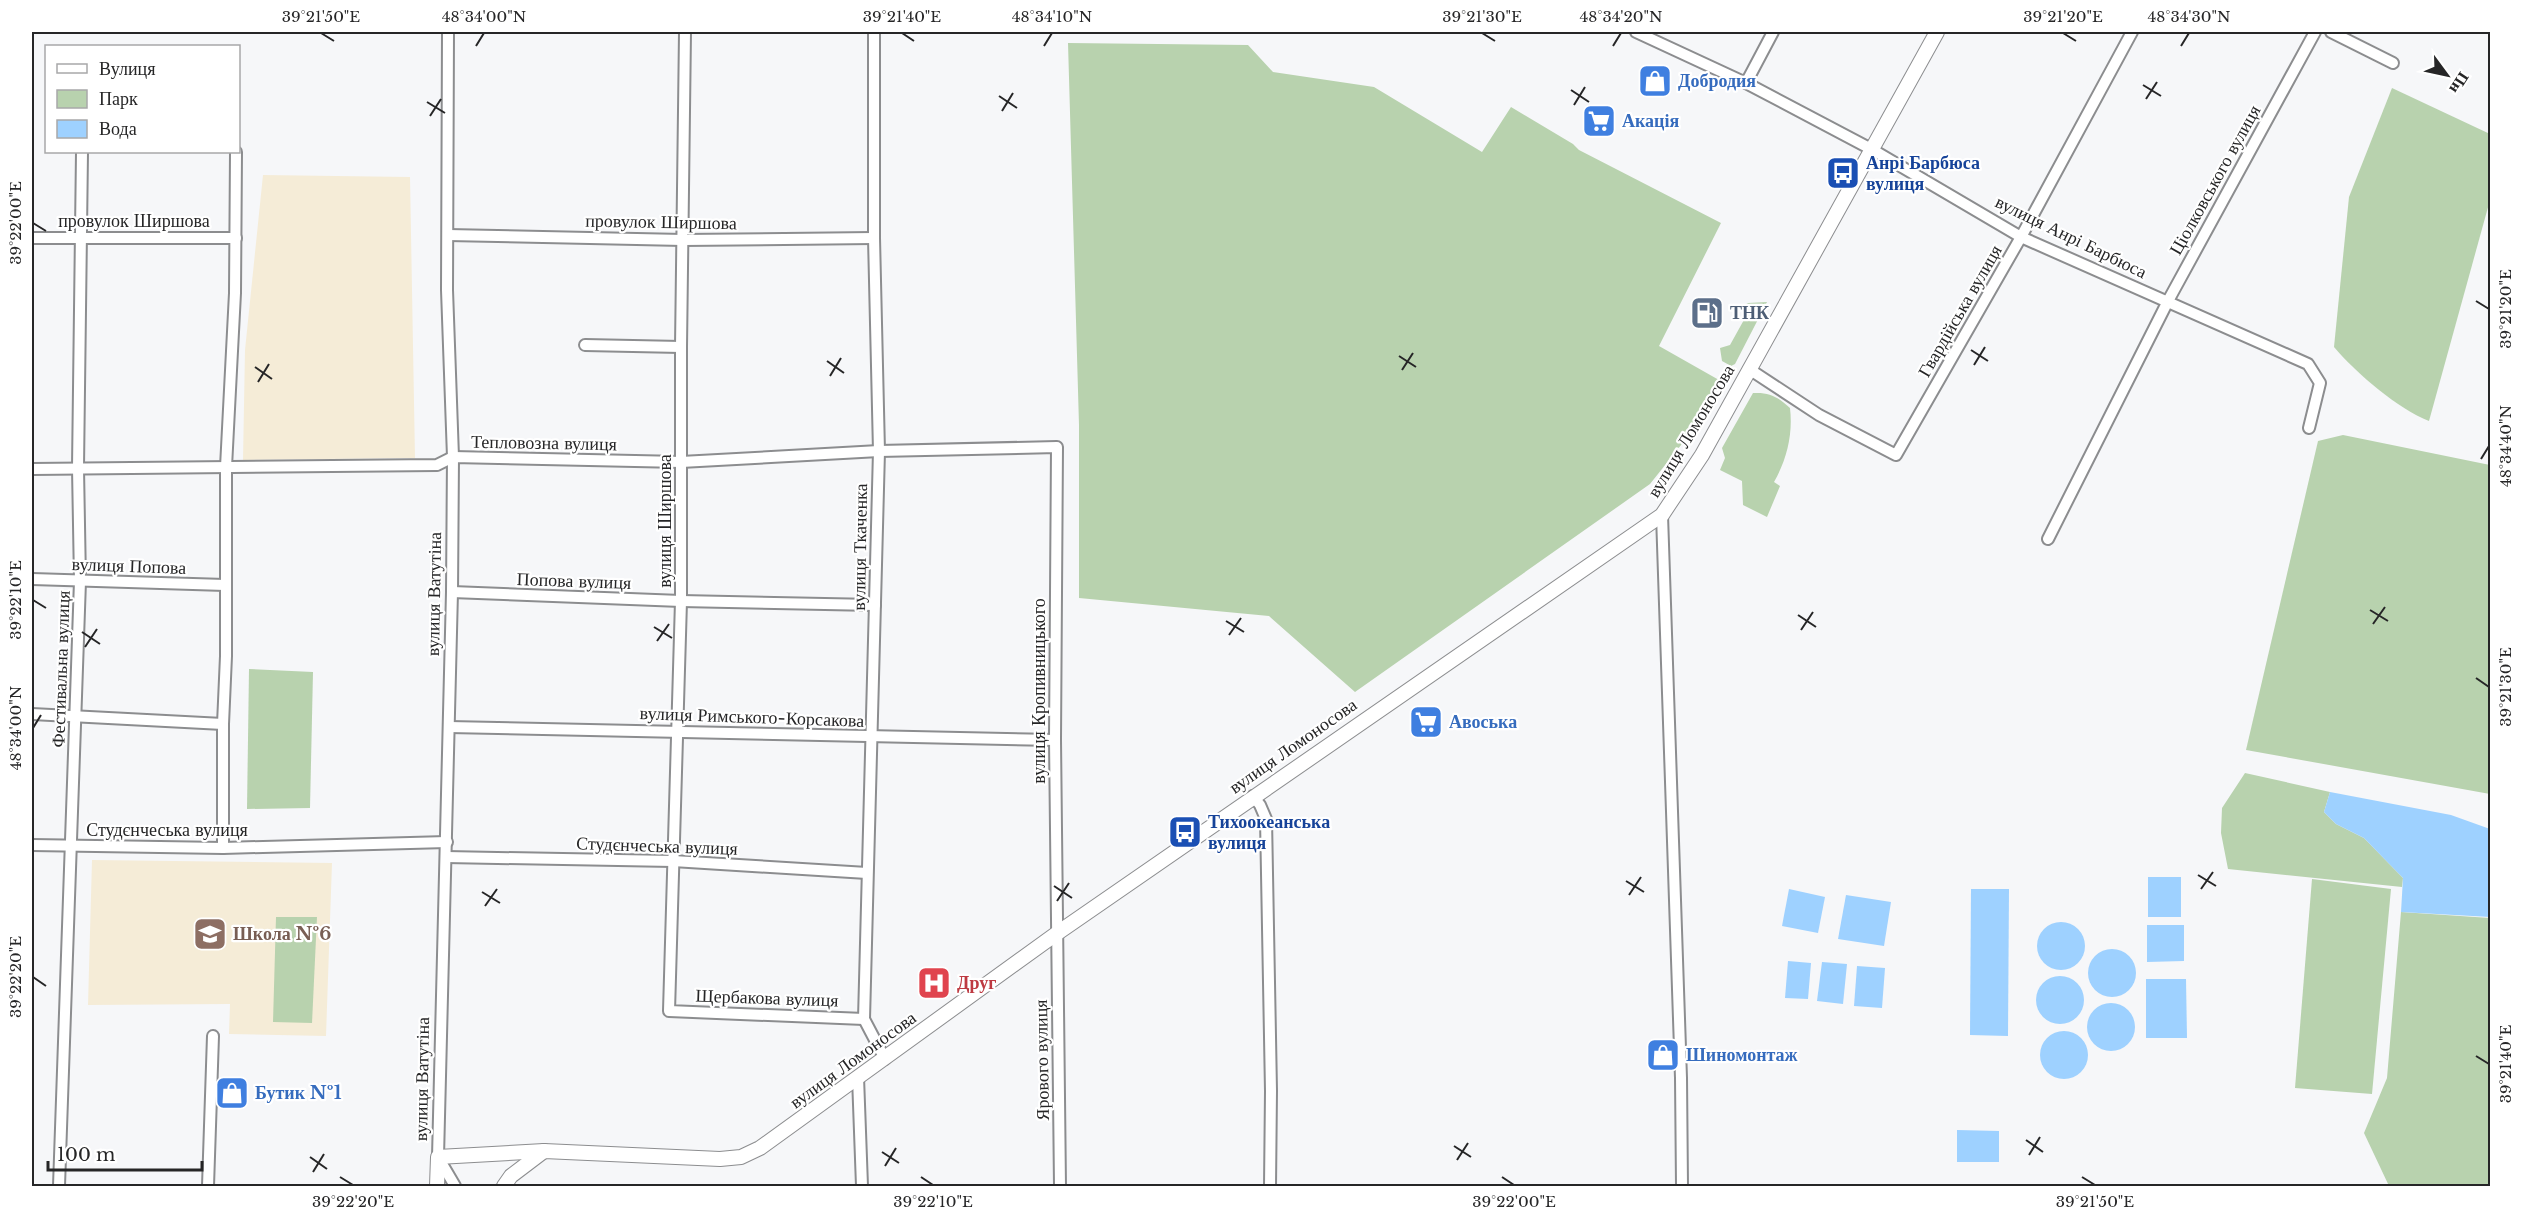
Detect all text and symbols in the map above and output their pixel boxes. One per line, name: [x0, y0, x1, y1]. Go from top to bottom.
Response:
text: 39°21'50"E: [282, 7, 360, 26]
text: 48°34'00"N: [442, 7, 526, 26]
text: 39°21'40"E: [863, 7, 941, 26]
text: 48°34'10"N: [1012, 7, 1092, 26]
text: 39°21'30"E: [1442, 7, 1522, 26]
text: 48°34'20"N: [1579, 7, 1663, 26]
text: 39°21'20"E: [2023, 7, 2103, 26]
text: 48°34'30"N: [2147, 7, 2231, 26]
legend: [45, 45, 240, 153]
north arrow: [2417, 45, 2477, 105]
text: Вулиця: [99, 58, 156, 80]
shop icon: Добродия: [1637, 63, 1673, 99]
text: Пн: [2445, 69, 2474, 98]
place label: Добродия: [1678, 70, 1756, 92]
text: Парк: [99, 88, 138, 110]
street label: Ціолковського вулиця: [2165, 101, 2265, 259]
supermarket icon: Акація: [1581, 103, 1617, 139]
place label: Акація: [1622, 110, 1679, 132]
text: Вода: [99, 118, 137, 140]
place label: Анрі Барбюса вулиця: [1866, 152, 1980, 195]
bus stop icon: Анрі Барбюса вулиця: [1825, 155, 1861, 191]
text: 39°22'00"E: [6, 181, 25, 265]
street label: вулиця Анрі Барбюса: [1992, 191, 2150, 283]
street label: провулок Ширшова: [58, 210, 210, 232]
street label: провулок Ширшова: [585, 210, 737, 234]
street label: Гвардійська вулиця: [1913, 241, 2007, 381]
text: 39°21'20"E: [2496, 269, 2515, 349]
fuel station icon: ТНК: [1689, 295, 1725, 331]
place label: ТНК: [1730, 302, 1769, 324]
street label: вулиця Ломоносова: [1643, 361, 1739, 501]
text: 48°34'40"N: [2496, 405, 2515, 487]
street label: Тепловозна вулиця: [471, 431, 617, 455]
street label: вулиця Ширшова: [654, 454, 676, 588]
street label: вулиця Ткаченка: [848, 483, 872, 611]
street label: вулиця Ватутіна: [422, 532, 446, 656]
street label: вулиця Попова: [71, 553, 187, 579]
text: 39°22'10"E: [6, 560, 25, 640]
street label: Попова вулиця: [516, 568, 632, 594]
street label: Фестивальна вулиця: [47, 590, 75, 748]
street label: вулиця Кропивницького: [1028, 598, 1050, 784]
text: 39°21'30"E: [2496, 647, 2515, 727]
text: 48°34'00"N: [6, 686, 25, 770]
street label: вулиця Ломоносова: [1225, 694, 1361, 798]
street label: вулиця Римського-Корсакова: [639, 702, 865, 732]
supermarket icon: Авоська: [1408, 704, 1444, 740]
place label: Авоська: [1449, 711, 1517, 733]
place label: Тихоокеанська вулиця: [1208, 811, 1330, 854]
bus stop icon: Тихоокеанська вулиця: [1167, 814, 1203, 850]
street label: Студєнчеська вулиця: [86, 819, 248, 841]
street label: Студєнчеська вулиця: [576, 832, 738, 860]
school or university icon: Школа №6: [192, 916, 228, 952]
place label: Школа №6: [233, 923, 332, 945]
text: 39°22'20"E: [6, 936, 25, 1018]
hospital icon: Друг: [916, 965, 952, 1001]
place label: Друг: [957, 972, 996, 994]
street label: Щербакова вулиця: [695, 985, 839, 1011]
street label: Ярового вулиця: [1030, 999, 1054, 1121]
street label: вулиця Ломоносова: [785, 1007, 921, 1113]
street label: вулиця Ватутіна: [410, 1017, 434, 1141]
text: 39°21'40"E: [2496, 1025, 2515, 1103]
shop icon: Шиномонтаж: [1645, 1037, 1681, 1073]
place label: Шиномонтаж: [1686, 1044, 1799, 1066]
shop icon: Бутик №1: [214, 1075, 250, 1111]
place label: Бутик №1: [255, 1082, 342, 1104]
scale bar: [48, 1134, 202, 1172]
text: 100 m: [57, 1144, 115, 1166]
text: 39°22'20"E: [312, 1192, 394, 1211]
text: 39°22'10"E: [893, 1192, 973, 1211]
text: 39°22'00"E: [1472, 1192, 1556, 1211]
text: 39°21'50"E: [2056, 1192, 2134, 1211]

